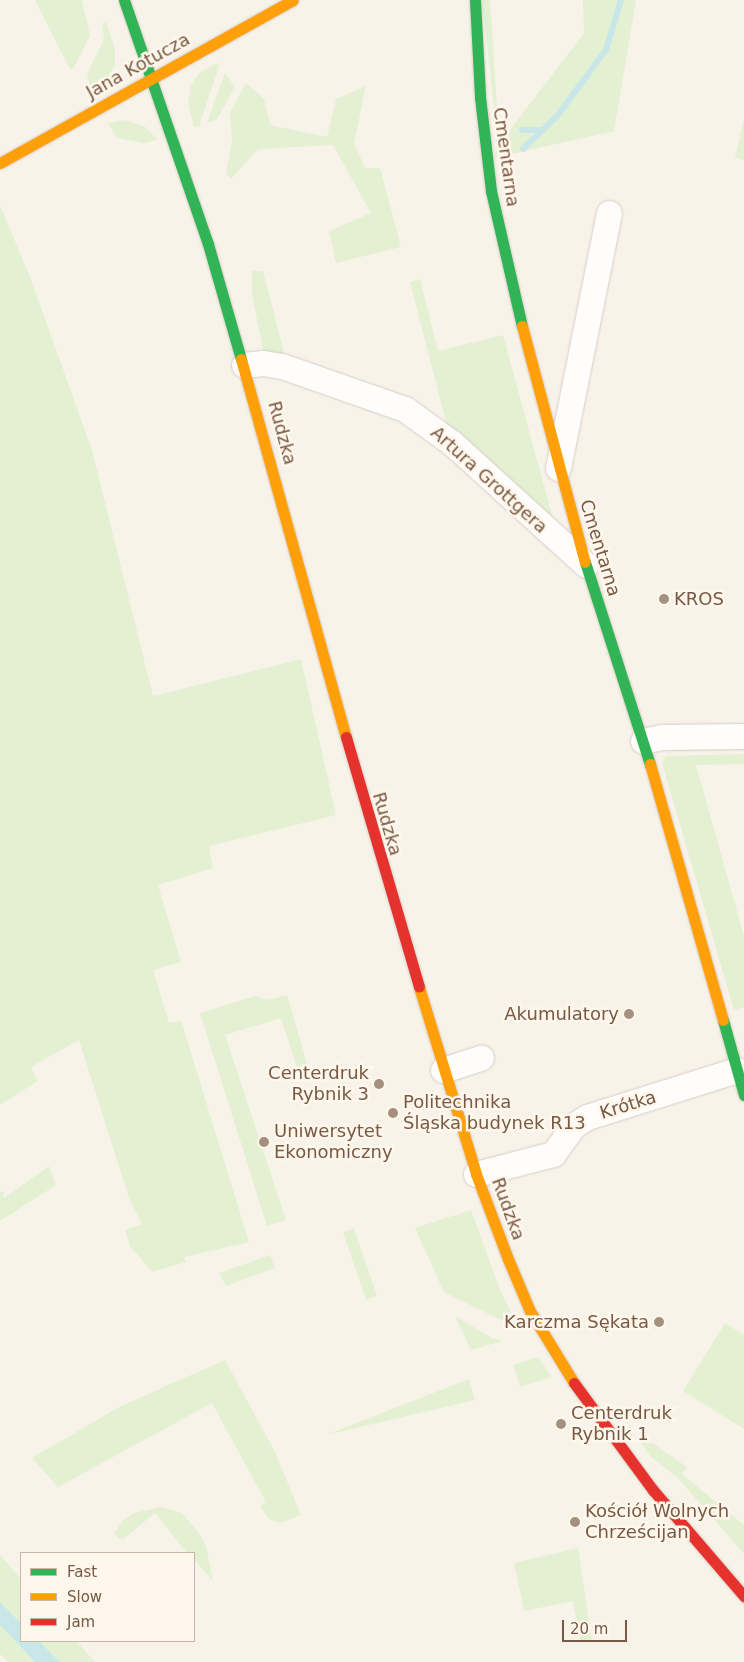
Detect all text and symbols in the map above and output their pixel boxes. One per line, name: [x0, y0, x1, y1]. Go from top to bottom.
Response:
street label: Jana Kotucza: [82, 29, 194, 103]
street label: Cmentarna: [488, 106, 524, 208]
street label: Rudzka: [263, 399, 301, 467]
street label: Artura Grottgera: [426, 422, 552, 538]
street label: Cmentarna: [575, 497, 625, 599]
place label: KROS: [674, 588, 724, 610]
marker: KROS: [658, 593, 670, 605]
street label: Rudzka: [368, 790, 406, 858]
place label: Akumulatory: [504, 1003, 619, 1025]
marker: Akumulatory: [623, 1008, 635, 1020]
place label: Centerdruk Rybnik 3: [268, 1063, 369, 1106]
marker: Centerdruk Rybnik 3: [373, 1078, 385, 1090]
street label: Krótka: [597, 1086, 659, 1124]
place label: Politechnika Śląska budynek R13: [403, 1092, 586, 1134]
marker: Politechnika Śląska budynek R13: [387, 1107, 399, 1119]
place label: Uniwersytet Ekonomiczny: [274, 1121, 393, 1164]
marker: Uniwersytet Ekonomiczny: [258, 1136, 270, 1148]
street label: Rudzka: [487, 1175, 529, 1243]
place label: Karczma Sękata: [504, 1311, 649, 1333]
marker: Karczma Sękata: [653, 1316, 665, 1328]
place label: Centerdruk Rybnik 1: [571, 1403, 672, 1446]
marker: Centerdruk Rybnik 1: [555, 1418, 567, 1430]
place label: Kościół Wolnych Chrześcijan: [585, 1501, 729, 1544]
marker: Kościół Wolnych Chrześcijan: [569, 1516, 581, 1528]
legend: [20, 1552, 195, 1642]
text: Fast: [67, 1563, 97, 1581]
text: Slow: [67, 1588, 102, 1606]
scale bar: [564, 1610, 629, 1642]
text: Jam: [67, 1613, 95, 1631]
text: 20 m: [570, 1620, 608, 1638]

